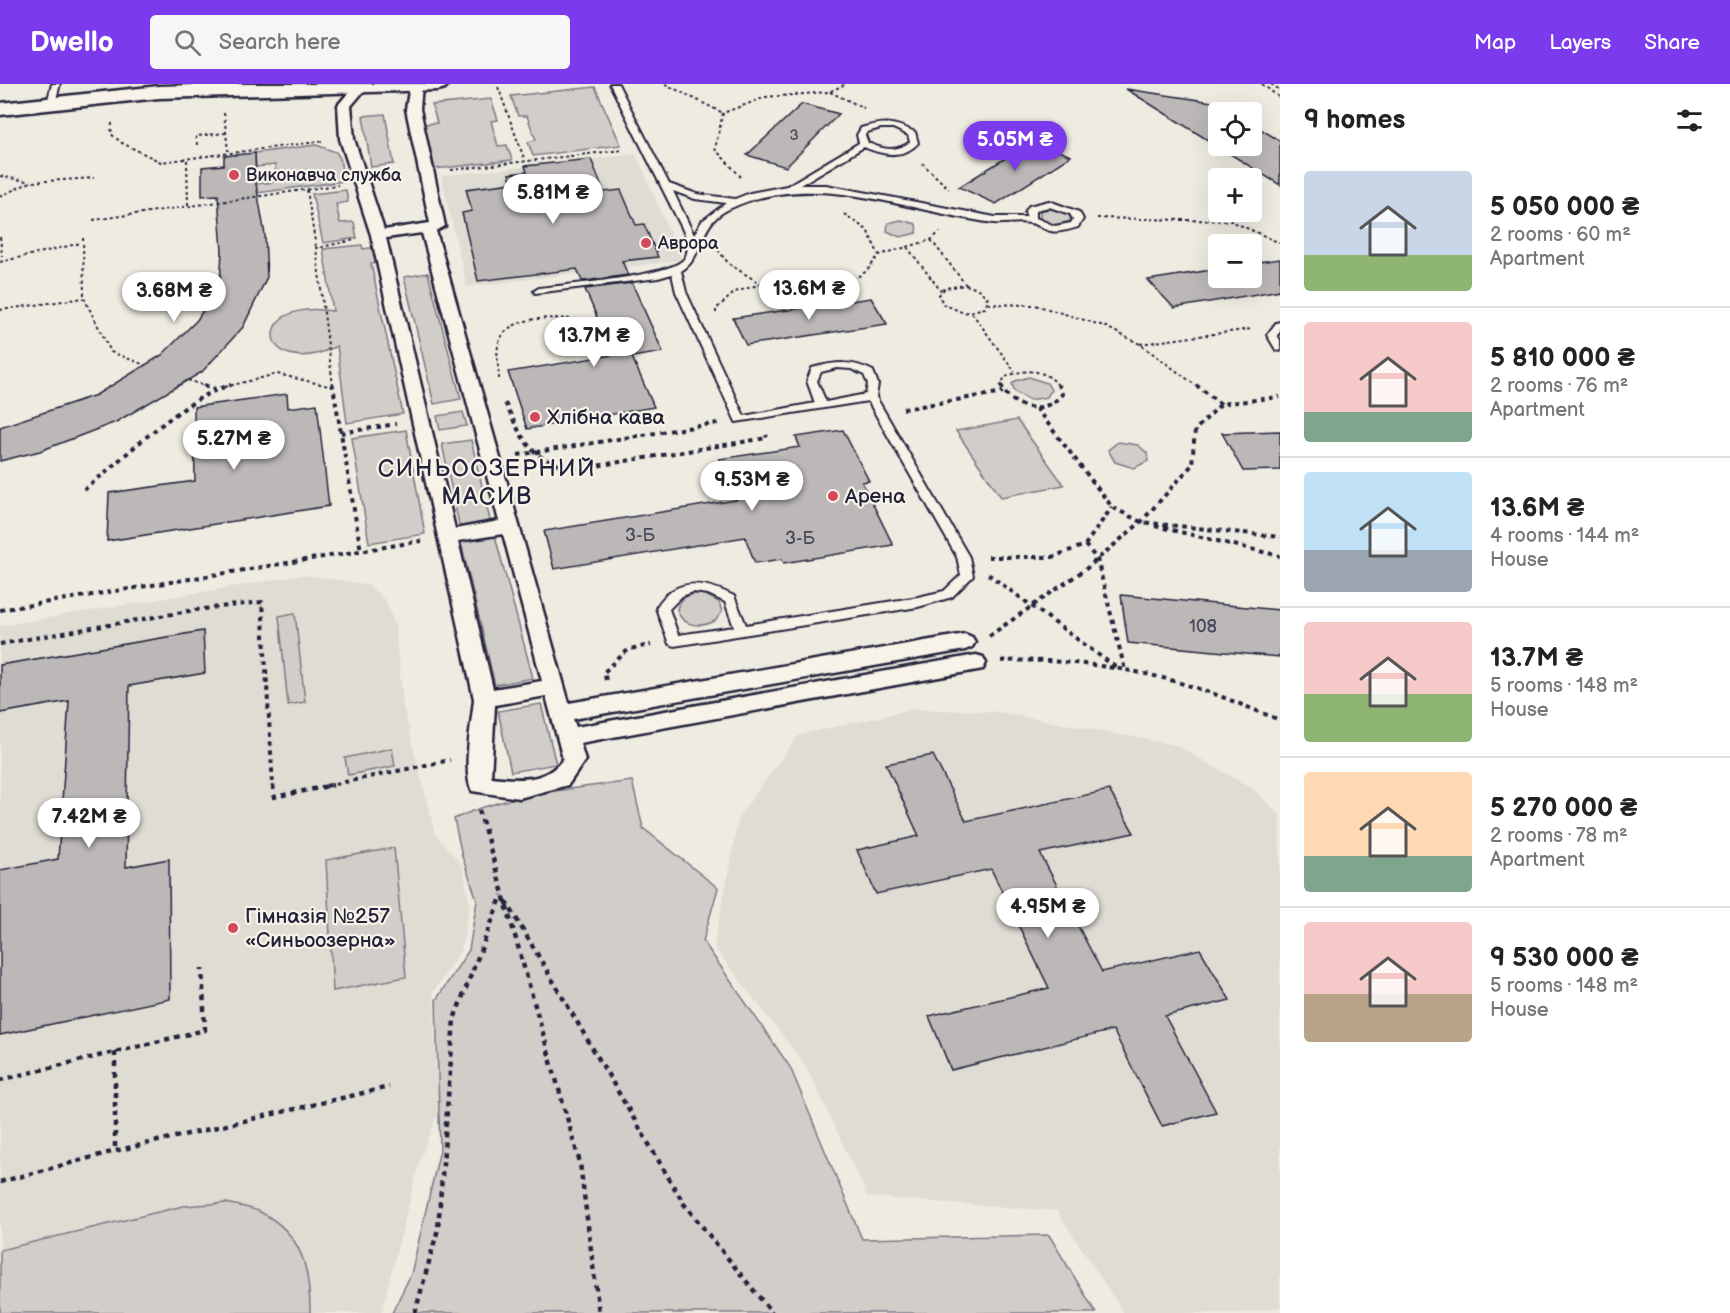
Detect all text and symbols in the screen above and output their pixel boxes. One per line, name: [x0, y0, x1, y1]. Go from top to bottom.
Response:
search box: [150, 15, 570, 69]
text: Dwello: [30, 26, 114, 59]
icon: search: [171, 26, 204, 59]
text: Search here: [219, 29, 341, 56]
text: Map: [1474, 30, 1516, 55]
text: Layers: [1549, 30, 1611, 55]
text: Share: [1644, 30, 1700, 55]
map controls: [1208, 102, 1262, 288]
button: locate: [1208, 102, 1262, 156]
icon: filters: [1673, 104, 1706, 137]
text: 9 homes: [1304, 105, 1405, 136]
pin: 5.05M ₴: [960, 121, 1070, 172]
house number: 3: [789, 126, 799, 145]
text: 5.05M ₴: [977, 128, 1053, 152]
place label: Виконавча служба: [246, 165, 402, 186]
marker: Виконавча служба: [227, 168, 241, 182]
button: +: [1208, 168, 1262, 222]
pin: 5.81M ₴: [498, 174, 608, 225]
text: 5.81M ₴: [517, 181, 589, 205]
text: 5 050 000 ₴: [1490, 192, 1639, 223]
icon: home: [1352, 195, 1424, 267]
text: 2 rooms · 60 m²: [1490, 223, 1631, 247]
place label: Аврора: [657, 233, 719, 254]
button: −: [1208, 234, 1262, 288]
marker: Аврора: [639, 236, 653, 250]
text: Apartment: [1490, 247, 1585, 271]
pin: 13.6M ₴: [754, 270, 864, 321]
pin: 3.68M ₴: [119, 272, 229, 323]
text: 13.6M ₴: [773, 277, 845, 301]
text: 3.68M ₴: [136, 279, 212, 303]
pin: 13.7M ₴: [539, 317, 649, 368]
text: 13.7M ₴: [558, 324, 630, 348]
text: 5 810 000 ₴: [1490, 343, 1635, 374]
icon: home: [1352, 346, 1424, 418]
text: 2 rooms · 76 m²: [1490, 374, 1628, 398]
text: Apartment: [1490, 398, 1585, 422]
place label: Хлібна кава: [547, 405, 665, 430]
marker: Хлібна кава: [528, 410, 542, 424]
pin: 5.27M ₴: [179, 420, 289, 471]
text: 5.27M ₴: [197, 427, 271, 451]
district label: СИНЬООЗЕРНИЙ МАСИВ: [378, 454, 596, 511]
pin: 9.53M ₴: [697, 461, 807, 512]
text: 9.53M ₴: [714, 468, 790, 492]
place label: Арена: [844, 484, 906, 509]
marker: Арена: [826, 489, 840, 503]
text: 13.6M ₴: [1490, 493, 1584, 524]
icon: home: [1352, 496, 1424, 568]
text: 4 rooms · 144 m²: [1490, 524, 1639, 548]
house number: 3-Б: [625, 525, 656, 546]
house number: 3-Б: [785, 528, 816, 549]
text: House: [1490, 548, 1549, 572]
house number: 108: [1189, 616, 1217, 637]
text: 13.7M ₴: [1490, 643, 1583, 674]
icon: home: [1352, 646, 1424, 718]
text: 5 rooms · 148 m²: [1490, 674, 1638, 698]
text: House: [1490, 698, 1549, 722]
text: 5 270 000 ₴: [1490, 793, 1637, 824]
icon: home: [1352, 796, 1424, 868]
pin: 7.42M ₴: [34, 798, 144, 849]
text: 7.42M ₴: [51, 805, 127, 829]
text: 2 rooms · 78 m²: [1490, 824, 1628, 848]
text: Apartment: [1490, 848, 1585, 872]
pin: 4.95M ₴: [993, 888, 1103, 939]
text: 4.95M ₴: [1010, 895, 1086, 919]
place label: Гімназія №257 «Синьоозерна»: [245, 904, 396, 953]
marker: Гімназія №257 «Синьоозерна»: [226, 921, 240, 935]
text: 9 530 000 ₴: [1490, 943, 1639, 974]
icon: home: [1352, 946, 1424, 1018]
text: 5 rooms · 148 m²: [1490, 974, 1638, 998]
text: House: [1490, 998, 1549, 1022]

